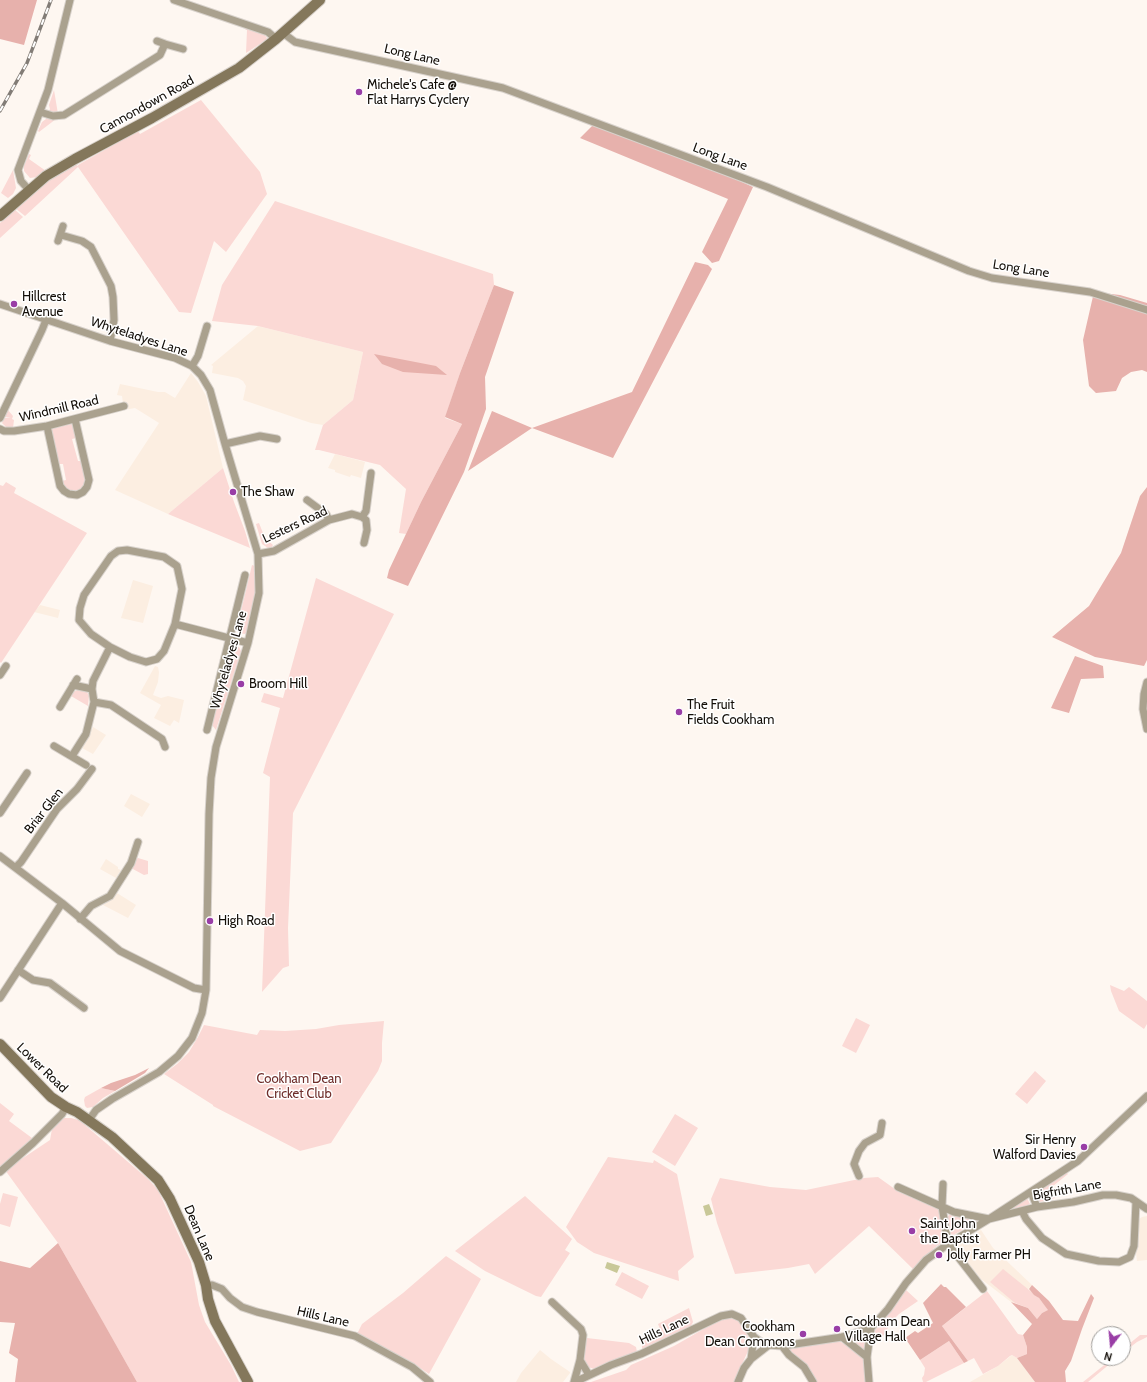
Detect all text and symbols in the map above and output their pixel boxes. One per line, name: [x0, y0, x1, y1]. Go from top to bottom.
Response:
street label: Long Lane: [383, 41, 441, 69]
street label: Cannondown Road: [97, 73, 197, 137]
place label: Michele's Cafe @ Flat Harrys Cyclery: [367, 77, 469, 108]
marker: Michele's Cafe @ Flat Harrys Cyclery: [354, 87, 364, 97]
street label: Long Lane: [691, 140, 749, 174]
street label: Long Lane: [992, 257, 1050, 281]
place label: Hillcrest Avenue: [22, 289, 66, 320]
marker: Hillcrest Avenue: [9, 299, 19, 309]
street label: Whyteladyes Lane: [88, 314, 190, 360]
street label: Windmill Road: [18, 392, 100, 426]
place label: The Shaw: [241, 484, 295, 500]
marker: The Shaw: [228, 487, 238, 497]
street label: Lesters Road: [260, 503, 330, 547]
street label: Whyteladyes Lane: [208, 609, 250, 711]
place label: Broom Hill: [249, 676, 307, 692]
marker: Broom Hill: [236, 679, 246, 689]
place label: The Fruit Fields Cookham: [687, 697, 774, 728]
marker: The Fruit Fields Cookham: [674, 707, 684, 717]
street label: Briar Glen: [21, 785, 67, 837]
place label: High Road: [218, 913, 274, 929]
marker: High Road: [205, 916, 215, 926]
street label: Lower Road: [13, 1040, 71, 1096]
park label: Cookham Dean Cricket Club: [256, 1071, 342, 1102]
place label: Sir Henry Walford Davies: [993, 1132, 1076, 1163]
marker: Sir Henry Walford Davies: [1079, 1142, 1089, 1152]
street label: Bigfrith Lane: [1032, 1176, 1102, 1204]
street label: Dean Lane: [180, 1203, 218, 1263]
place label: Saint John the Baptist: [920, 1216, 979, 1247]
marker: Saint John the Baptist: [907, 1226, 917, 1236]
place label: Jolly Farmer PH: [947, 1247, 1031, 1263]
marker: Jolly Farmer PH: [934, 1250, 944, 1260]
street label: Hills Lane: [295, 1303, 351, 1331]
street label: Hills Lane: [637, 1312, 691, 1348]
place label: Cookham Dean Village Hall: [845, 1314, 930, 1345]
place label: Cookham Dean Commons: [705, 1319, 795, 1350]
marker: Cookham Dean Village Hall: [832, 1324, 842, 1334]
north arrow: [1091, 1326, 1131, 1366]
marker: Cookham Dean Commons: [798, 1329, 808, 1339]
text: N: [1102, 1349, 1114, 1364]

